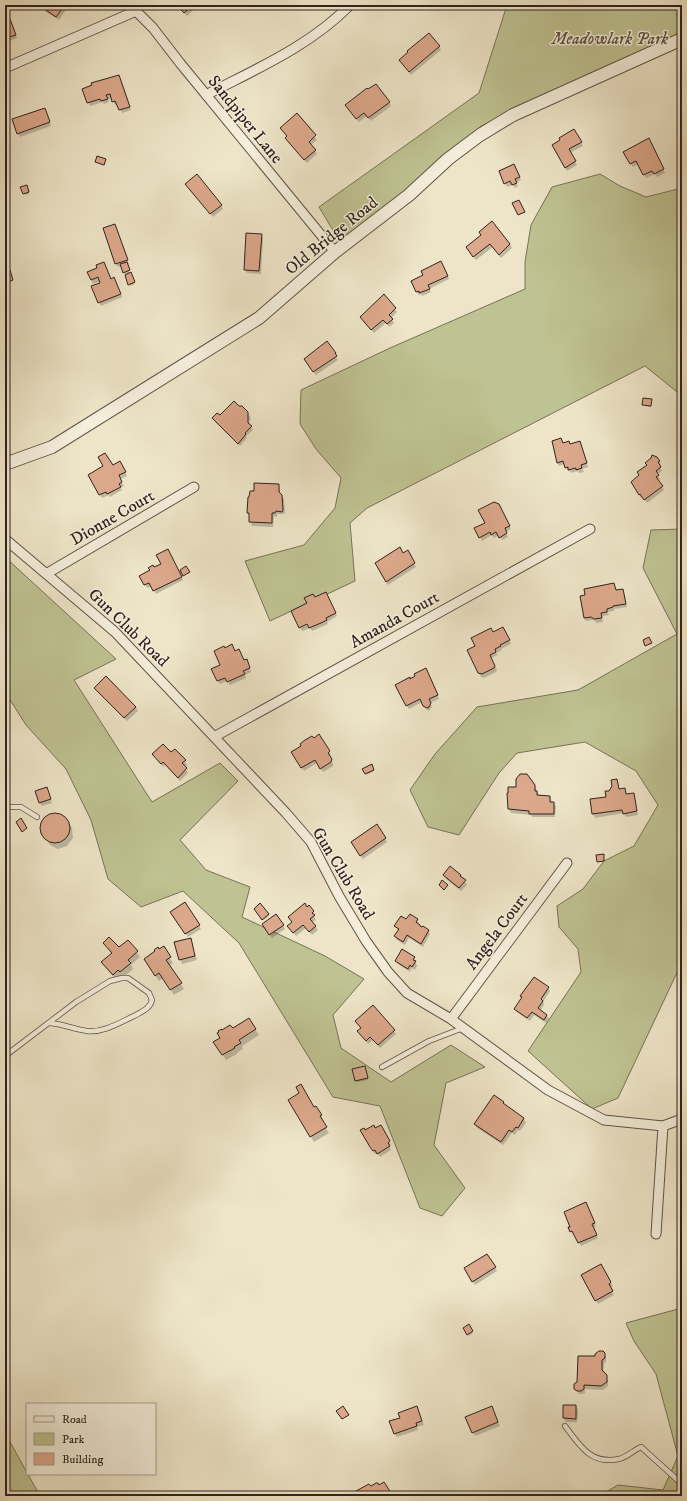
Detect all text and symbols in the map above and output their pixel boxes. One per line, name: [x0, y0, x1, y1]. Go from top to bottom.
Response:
park label: Meadowlark Park: [551, 28, 669, 50]
street label: Sandpiper Lane: [203, 71, 288, 168]
street label: Old Bridge Road: [281, 191, 383, 280]
street label: Dionne Court: [67, 485, 159, 551]
street label: Gun Club Road: [83, 584, 174, 672]
street label: Amanda Court: [346, 586, 443, 653]
street label: Gun Club Road: [307, 823, 380, 924]
street label: Angela Court: [461, 888, 533, 974]
legend: [26, 1403, 156, 1475]
text: Road: [62, 1412, 87, 1427]
text: Park: [62, 1432, 84, 1447]
text: Building: [62, 1452, 103, 1467]

